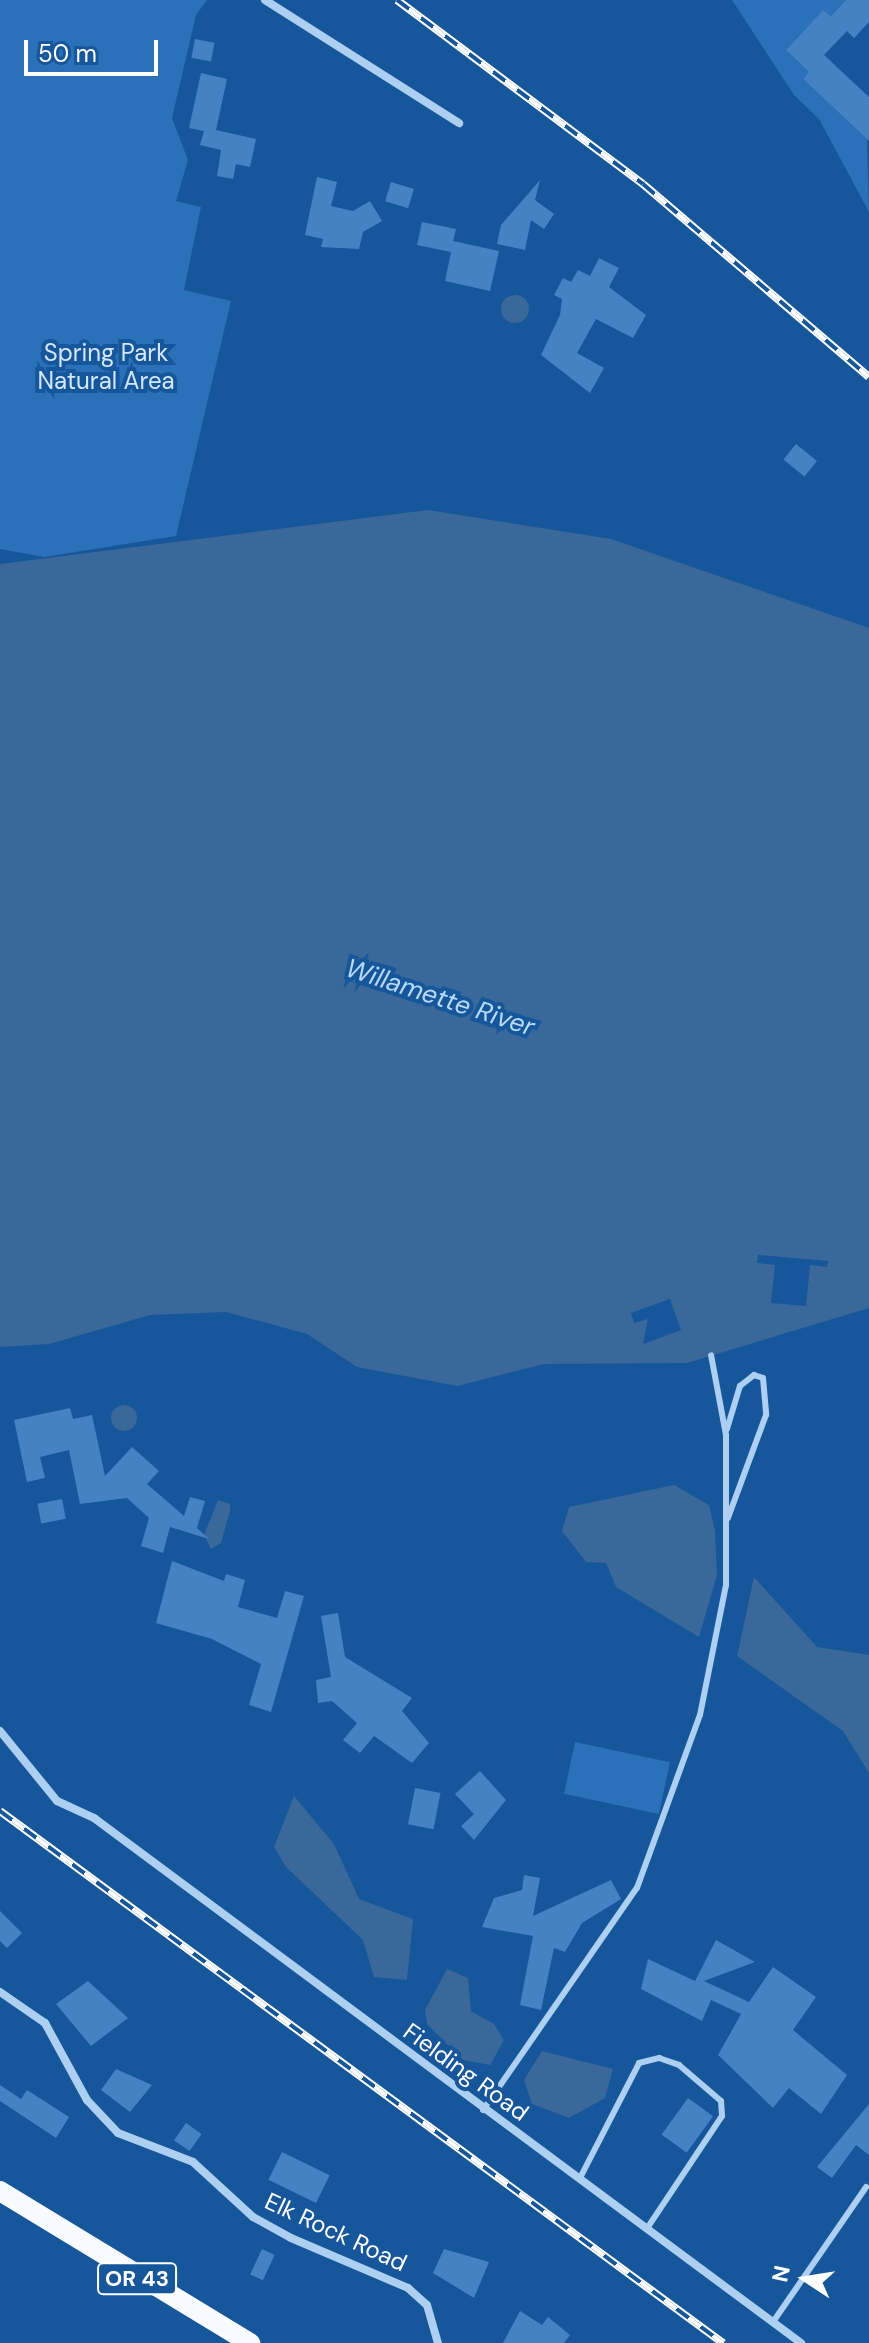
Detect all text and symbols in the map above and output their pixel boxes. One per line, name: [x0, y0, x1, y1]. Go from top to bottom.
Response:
scale bar: [28, 24, 162, 74]
text: 50 m: [38, 38, 97, 69]
park label: Spring Park Natural Area: [37, 339, 175, 395]
water label: Willamette River: [342, 953, 538, 1043]
street label: Fielding Road: [398, 2017, 534, 2127]
street label: Elk Rock Road: [260, 2187, 412, 2277]
north arrow: [765, 2239, 845, 2319]
road number: OR 43: [97, 2261, 177, 2297]
text: N: [765, 2263, 797, 2285]

